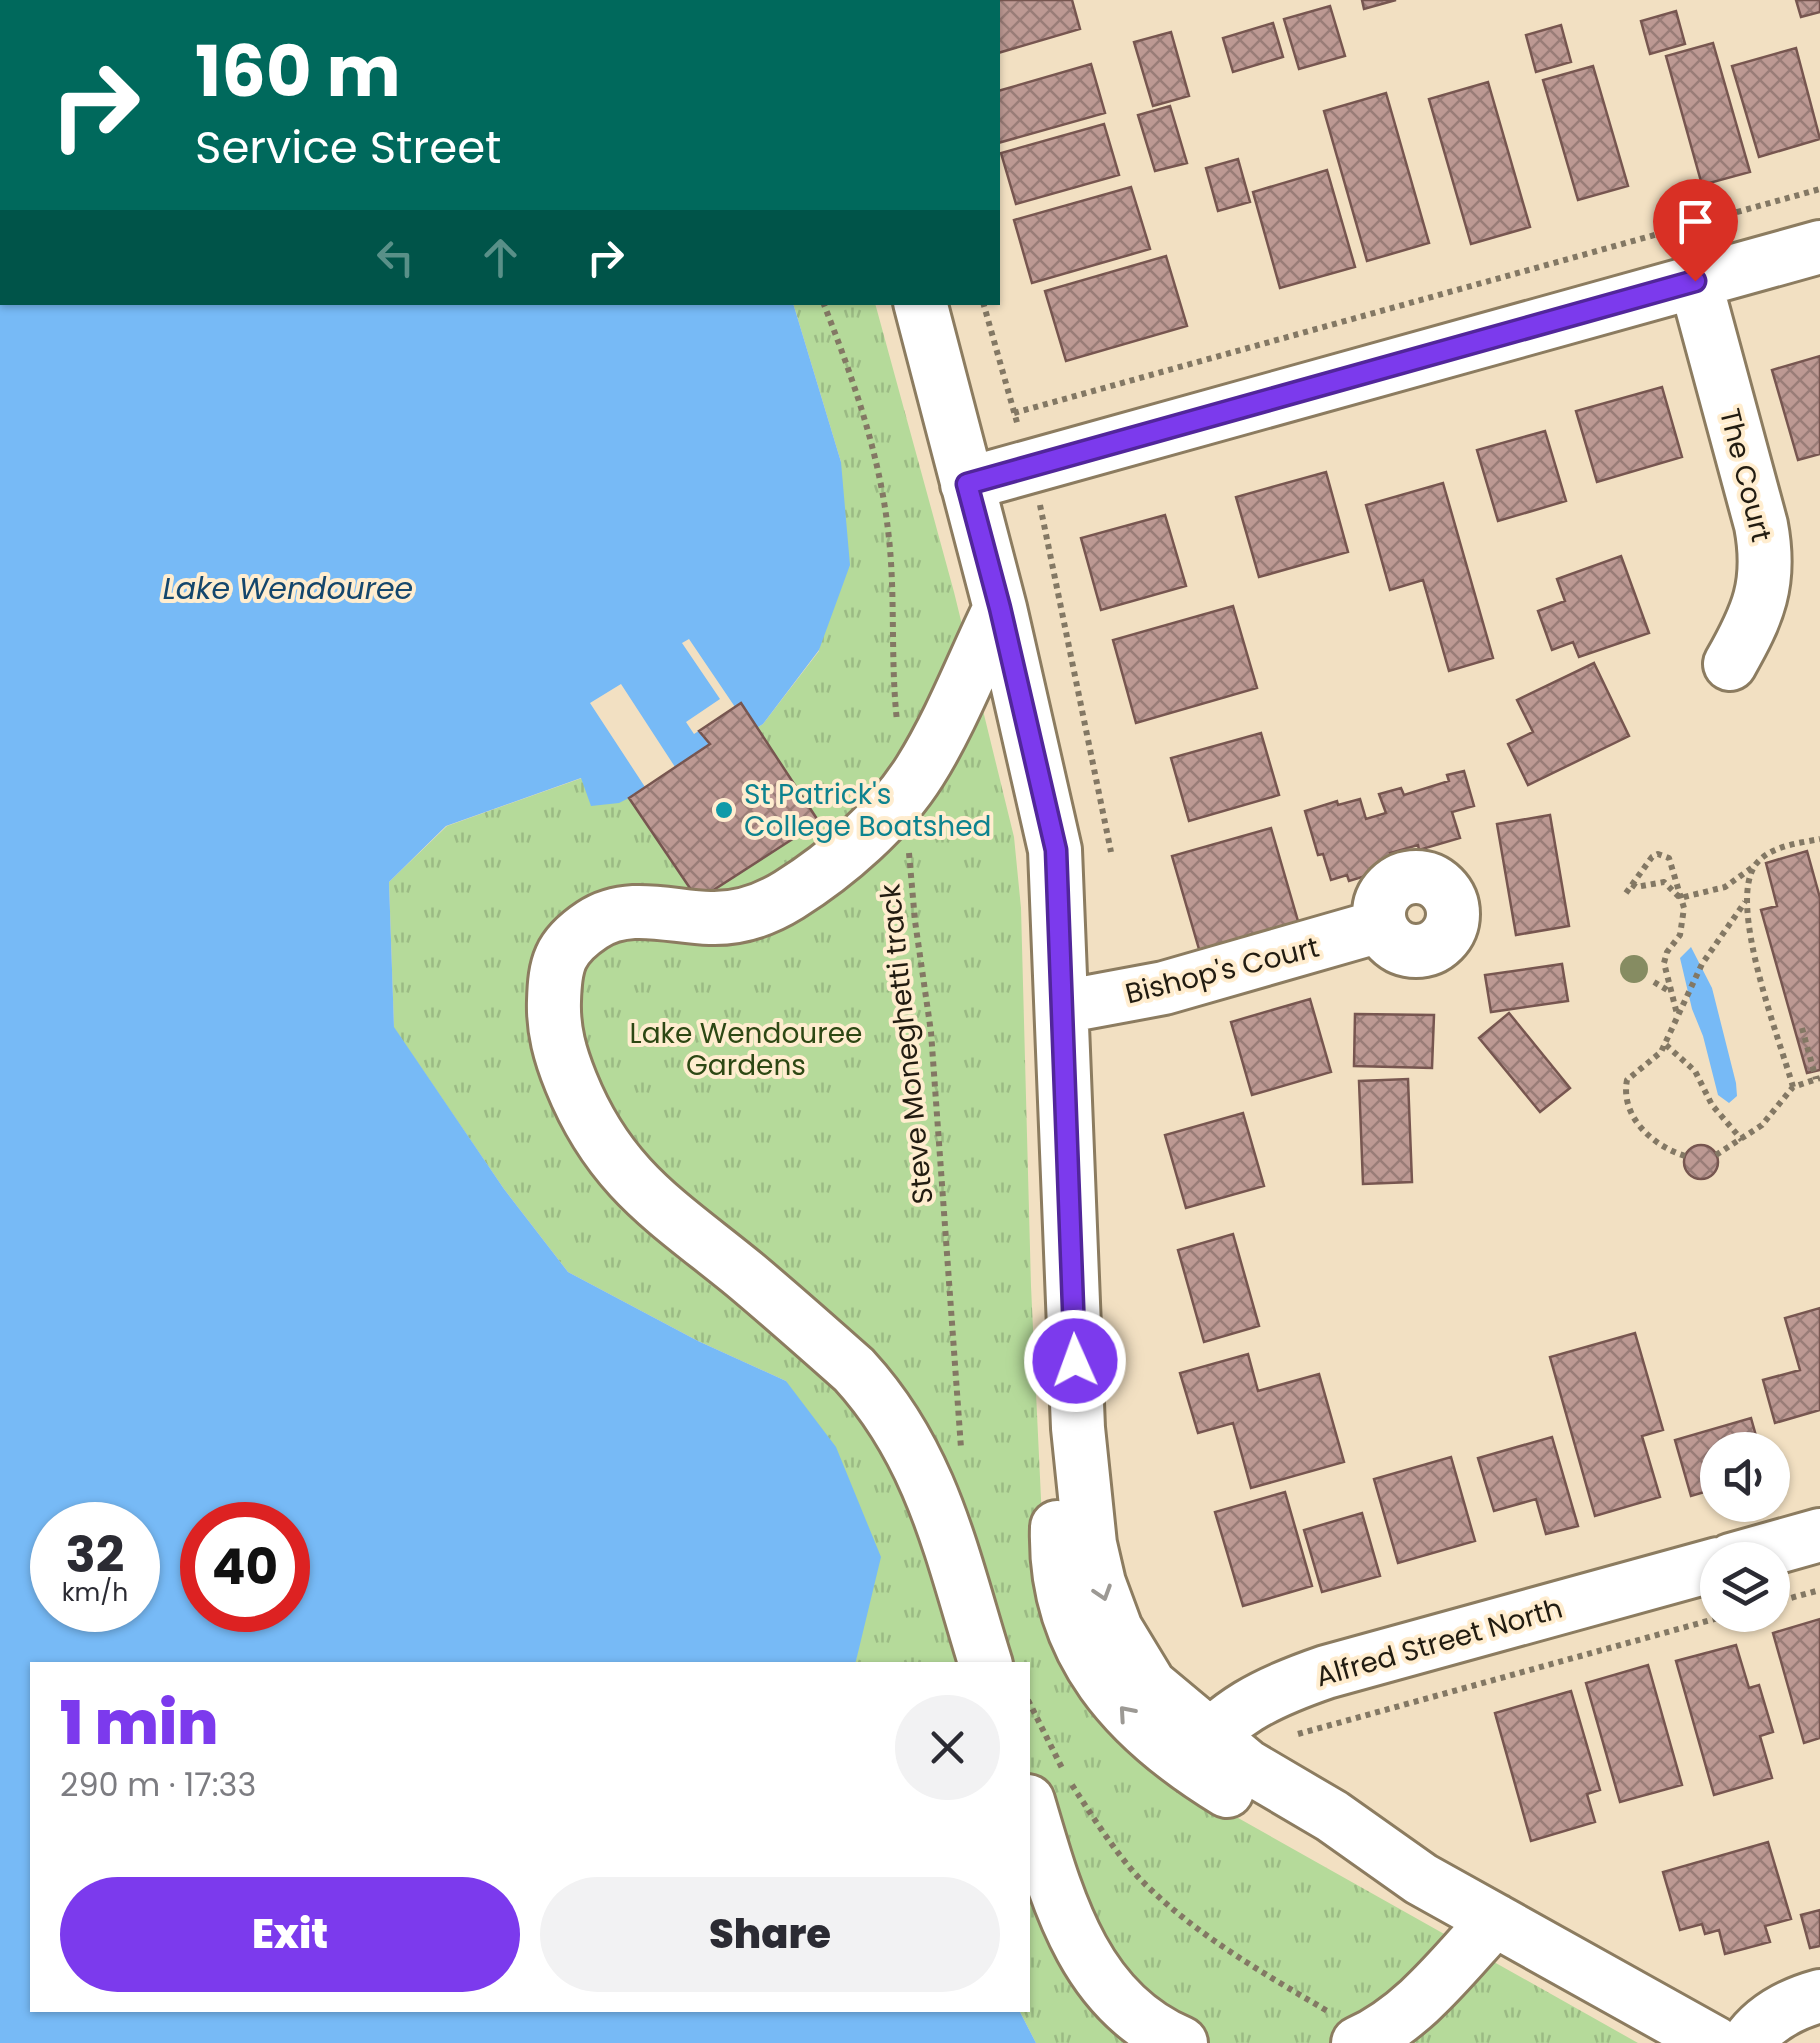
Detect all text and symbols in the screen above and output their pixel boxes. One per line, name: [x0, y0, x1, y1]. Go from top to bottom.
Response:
text: 160 m: [195, 22, 401, 121]
icon: right: [30, 40, 160, 170]
text: Service Street: [195, 116, 501, 179]
pin: [1653, 179, 1738, 282]
icon: arrive: [1668, 194, 1723, 249]
icon: left: [368, 230, 423, 285]
icon: ahead: [473, 230, 528, 285]
icon: right: [578, 230, 633, 285]
street label: The Court: [1710, 404, 1781, 546]
water label: Lake Wendouree: [163, 567, 413, 610]
place label: St Patrick's College Boatshed: [744, 775, 991, 846]
marker: St Patrick's College Boatshed: [713, 799, 735, 821]
street label: Steve Moneghetti track: [870, 881, 943, 1206]
street label: Bishop's Court: [1121, 928, 1323, 1013]
park label: Lake Wendouree Gardens: [630, 1014, 862, 1085]
position arrow: [1023, 1309, 1127, 1413]
map controls: [1700, 1432, 1790, 1632]
button: sound: [1700, 1432, 1790, 1522]
speed limit sign: 40: [180, 1502, 310, 1632]
text: 32: [66, 1519, 124, 1590]
button: layers: [1700, 1542, 1790, 1632]
text: km/h: [62, 1575, 128, 1610]
one-way arrow: [1091, 1583, 1111, 1600]
street label: Alfred Street North: [1311, 1589, 1567, 1696]
text: 1 min: [60, 1681, 218, 1765]
button: close: [895, 1695, 1000, 1800]
one-way arrow: [1120, 1706, 1138, 1725]
text: 290 m · 17:33: [60, 1762, 256, 1807]
button: Exit: [60, 1877, 520, 1992]
button: Share: [540, 1877, 1000, 1992]

